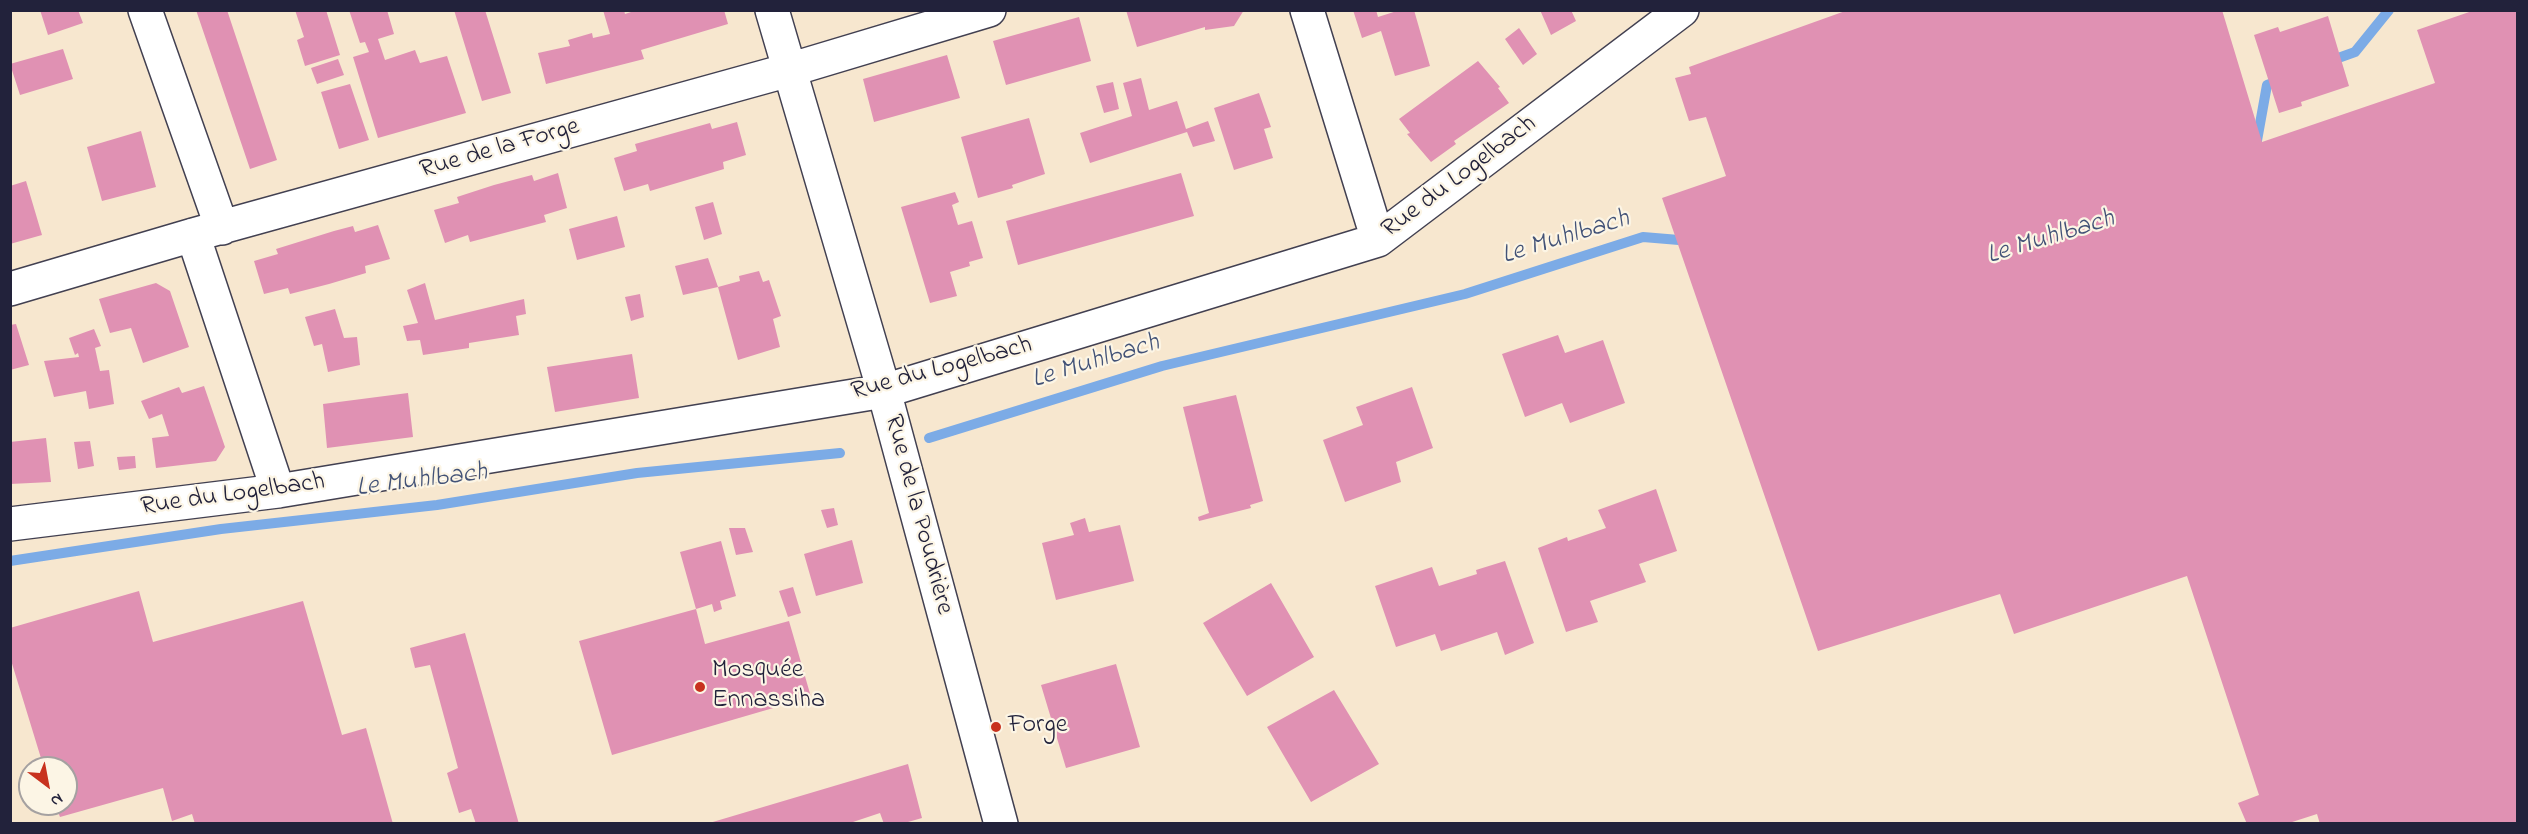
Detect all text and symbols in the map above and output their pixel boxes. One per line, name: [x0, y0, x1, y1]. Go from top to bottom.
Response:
street label: Rue du Logelbach: [1376, 110, 1544, 246]
street label: Rue de la Forge: [417, 112, 583, 188]
water label: Le Muhlbach: [1498, 204, 1634, 274]
water label: Le Muhlbach: [1983, 204, 2119, 274]
water label: Le Muhlbach: [1028, 328, 1164, 398]
street label: Rue du Logelbach: [848, 331, 1036, 409]
street label: Rue de la Poudrière: [875, 412, 959, 618]
water label: Le Muhlbach: [355, 458, 489, 506]
street label: Rue du Logelbach: [139, 468, 327, 524]
place label: Mosquée Ennassiha: [712, 656, 825, 718]
marker: Mosquée Ennassiha: [693, 680, 707, 694]
place label: Forge: [1008, 711, 1067, 743]
marker: Forge: [989, 720, 1003, 734]
north arrow: [18, 756, 78, 816]
text: N: [46, 787, 67, 813]

